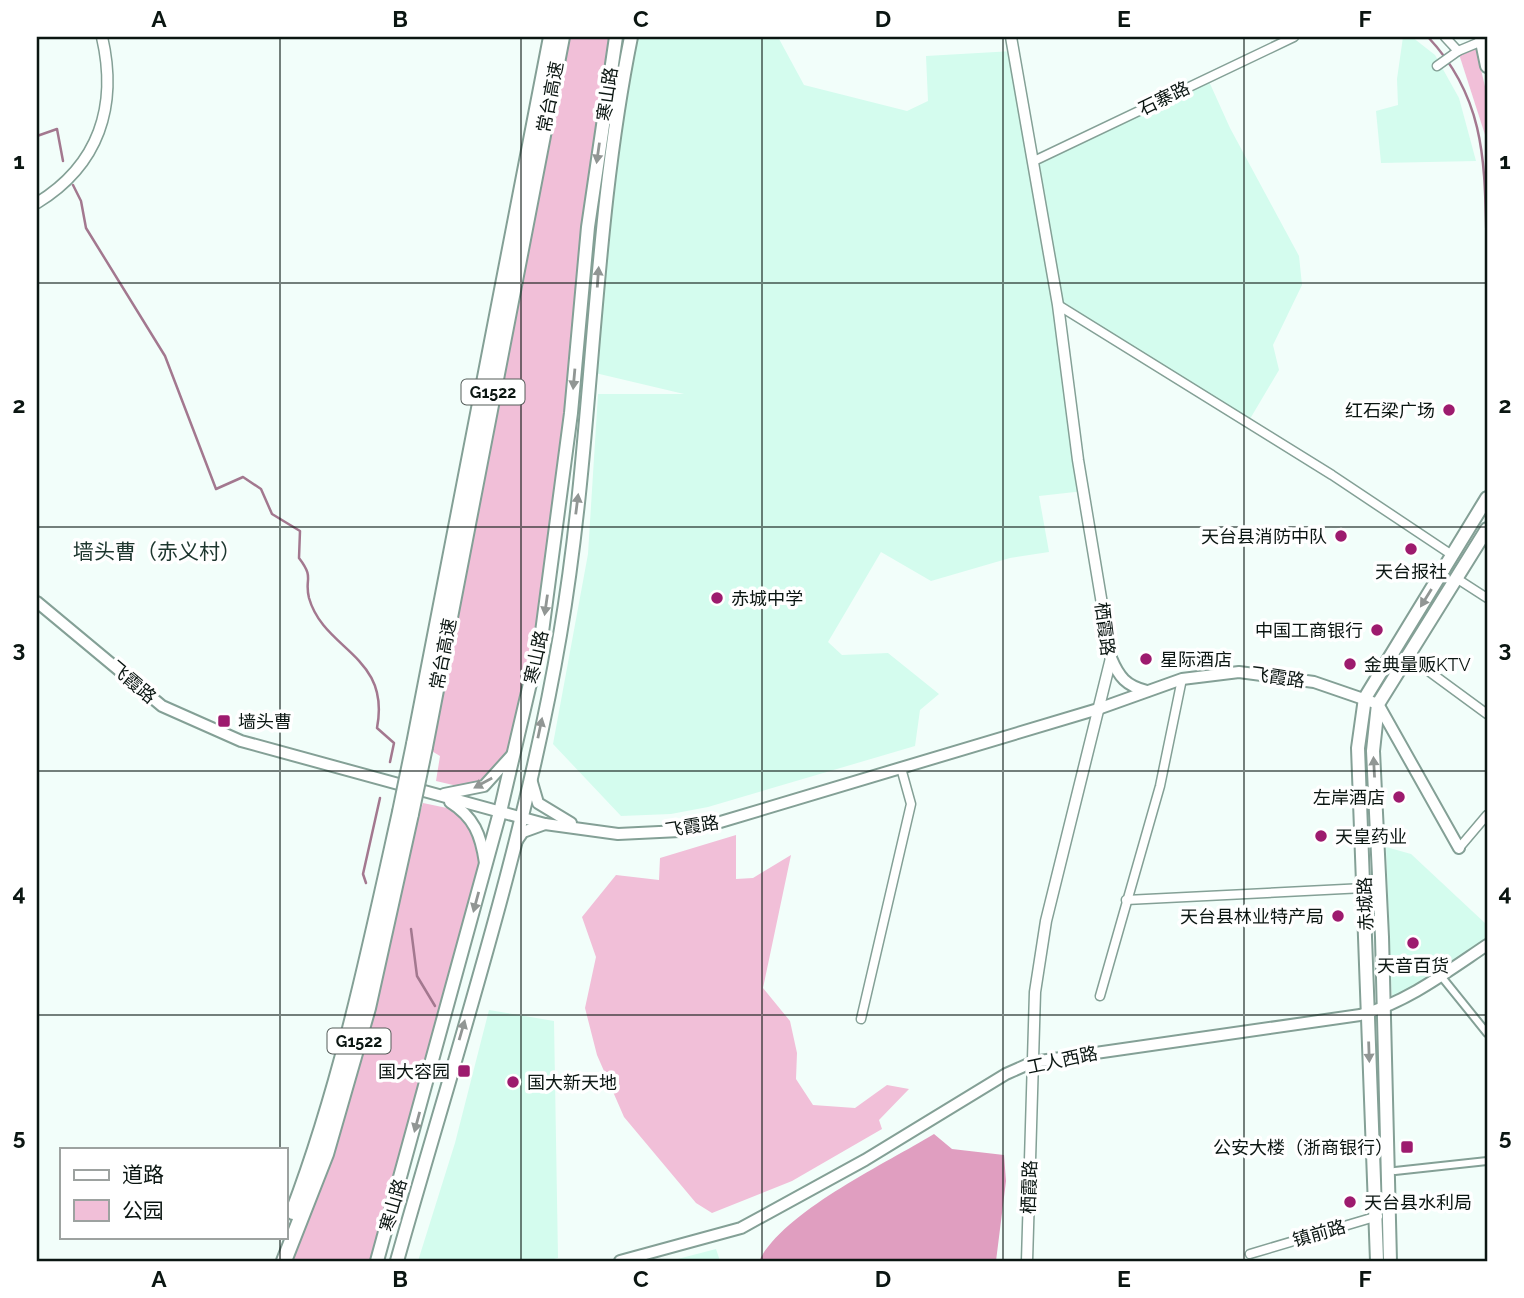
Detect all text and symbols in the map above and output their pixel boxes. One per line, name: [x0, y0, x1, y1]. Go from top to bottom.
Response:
text: A: [151, 5, 167, 32]
text: B: [392, 5, 408, 32]
text: C: [633, 5, 649, 32]
text: D: [875, 5, 891, 32]
text: E: [1117, 5, 1131, 32]
text: F: [1358, 5, 1372, 32]
street label: 常台高速: [533, 60, 567, 134]
street label: 寒山路: [593, 66, 621, 122]
street label: 石寨路: [1135, 77, 1193, 119]
one-way arrow: [593, 142, 604, 164]
text: 1: [13, 147, 25, 174]
text: 1: [1499, 147, 1511, 174]
one-way arrow: [593, 266, 604, 288]
one-way arrow: [568, 368, 579, 390]
road number: G1522: [462, 380, 524, 404]
text: 2: [13, 391, 25, 418]
text: 2: [1499, 391, 1511, 418]
place label: 红石梁广场: [1345, 400, 1435, 421]
marker: 红石梁广场: [1441, 402, 1457, 418]
one-way arrow: [572, 493, 583, 515]
place label: 天台县消防中队: [1201, 526, 1327, 547]
marker: 天台县消防中队: [1333, 528, 1349, 544]
district label: 墙头曹（赤义村）: [73, 539, 241, 564]
marker: 天台报社: [1403, 541, 1419, 557]
place label: 天台报社: [1375, 561, 1447, 582]
place label: 赤城中学: [731, 588, 803, 609]
one-way arrow: [1420, 588, 1432, 607]
marker: 赤城中学: [709, 590, 725, 606]
one-way arrow: [541, 594, 552, 616]
street label: 栖霞路: [1091, 601, 1119, 657]
street label: 常台高速: [426, 617, 460, 691]
place label: 中国工商银行: [1255, 620, 1363, 641]
marker: 中国工商银行: [1369, 622, 1385, 638]
street label: 寒山路: [520, 628, 552, 686]
text: 3: [13, 635, 25, 662]
text: 3: [1499, 635, 1511, 662]
place label: 星际酒店: [1160, 649, 1232, 670]
marker: 星际酒店: [1138, 651, 1154, 667]
place label: 金典量贩KTV: [1364, 654, 1471, 675]
marker: 金典量贩KTV: [1342, 656, 1358, 672]
street label: 飞霞路: [106, 657, 160, 707]
street label: 飞霞路: [1250, 663, 1306, 691]
place label: 墙头曹: [238, 711, 292, 732]
marker: 墙头曹: [216, 713, 232, 729]
one-way arrow: [535, 717, 546, 739]
one-way arrow: [1368, 756, 1379, 778]
one-way arrow: [473, 776, 493, 788]
place label: 左岸酒店: [1313, 787, 1385, 808]
marker: 左岸酒店: [1391, 789, 1407, 805]
street label: 飞霞路: [664, 811, 720, 841]
place label: 天皇药业: [1335, 826, 1407, 847]
marker: 天皇药业: [1313, 828, 1329, 844]
street label: 赤城路: [1354, 877, 1376, 931]
text: 4: [12, 879, 26, 906]
text: 4: [1498, 879, 1512, 906]
one-way arrow: [470, 891, 481, 913]
place label: 天台县林业特产局: [1180, 906, 1324, 927]
marker: 天台县林业特产局: [1330, 908, 1346, 924]
marker: 天音百货: [1405, 935, 1421, 951]
place label: 天音百货: [1377, 955, 1449, 976]
one-way arrow: [457, 1019, 468, 1041]
road number: G1522: [328, 1028, 390, 1054]
street label: 工人西路: [1025, 1042, 1099, 1078]
one-way arrow: [1364, 1042, 1375, 1064]
place label: 国大容园: [378, 1061, 450, 1082]
marker: 国大容园: [456, 1063, 472, 1079]
place label: 国大新天地: [527, 1072, 617, 1093]
marker: 国大新天地: [505, 1074, 521, 1090]
one-way arrow: [411, 1111, 422, 1133]
text: 5: [13, 1123, 26, 1150]
text: 5: [1499, 1123, 1512, 1150]
place label: 公安大楼（浙商银行）: [1213, 1137, 1393, 1158]
marker: 公安大楼（浙商银行）: [1399, 1139, 1415, 1155]
legend: [60, 1148, 287, 1238]
street label: 栖霞路: [1018, 1160, 1040, 1214]
text: 道路: [122, 1162, 164, 1187]
street label: 寒山路: [375, 1176, 411, 1234]
place label: 天台县水利局: [1364, 1192, 1472, 1213]
marker: 天台县水利局: [1342, 1194, 1358, 1210]
text: 公园: [122, 1198, 164, 1223]
street label: 镇前路: [1290, 1215, 1348, 1251]
text: A: [151, 1265, 167, 1292]
text: B: [392, 1265, 408, 1292]
text: C: [633, 1265, 649, 1292]
text: D: [875, 1265, 891, 1292]
text: E: [1117, 1265, 1131, 1292]
text: F: [1358, 1265, 1372, 1292]

